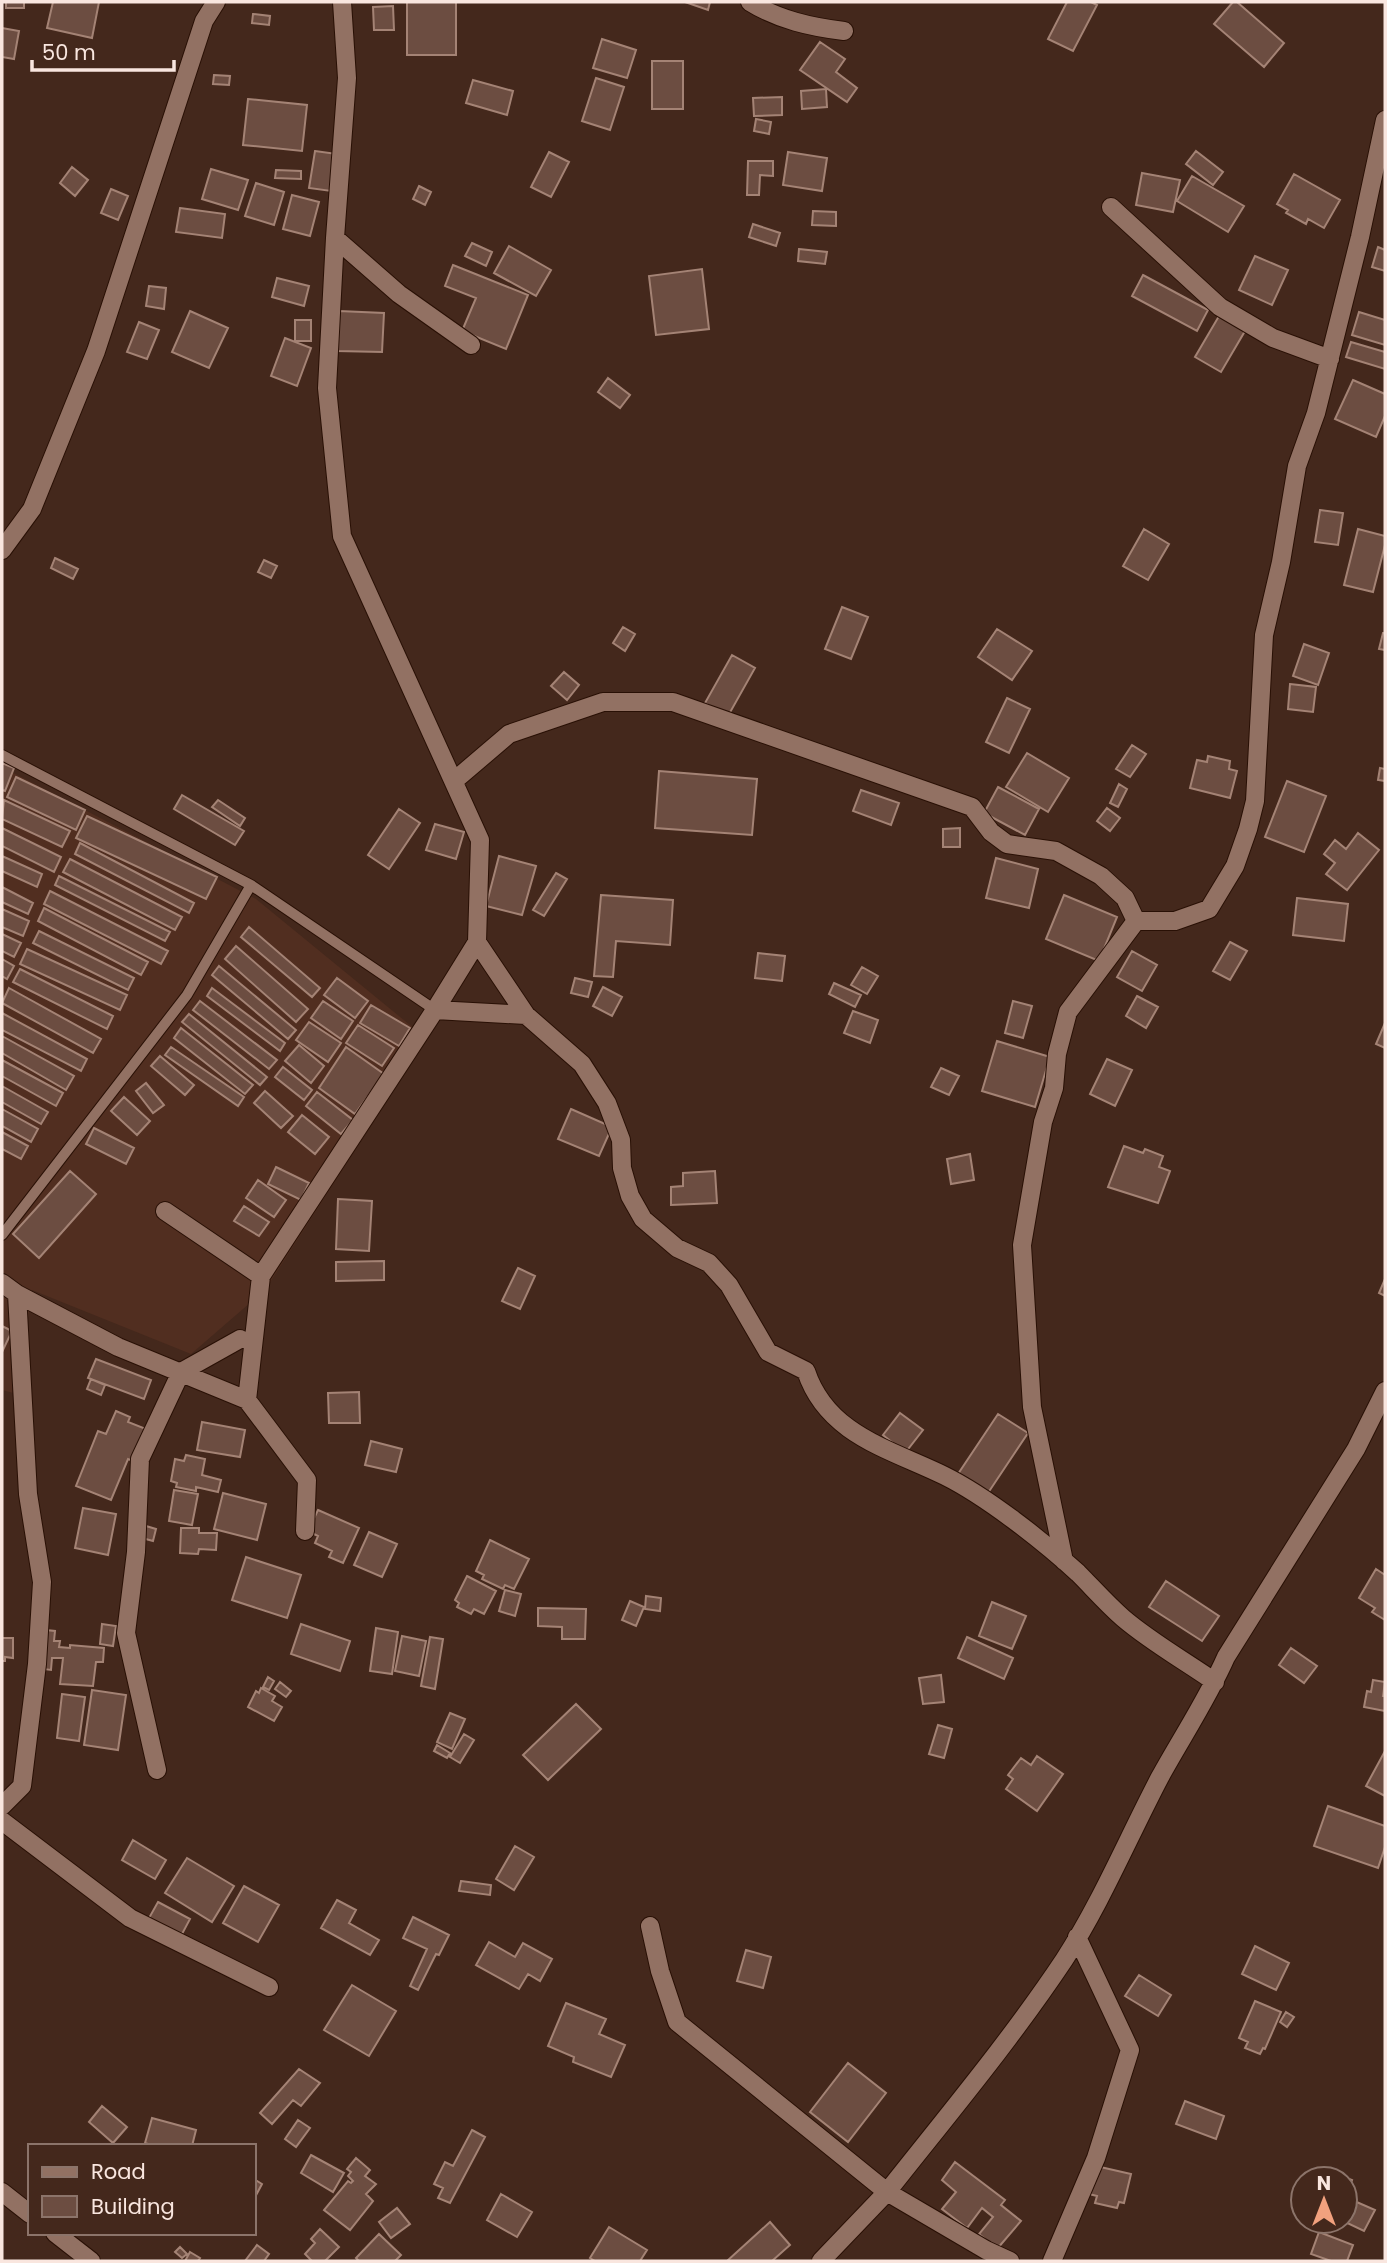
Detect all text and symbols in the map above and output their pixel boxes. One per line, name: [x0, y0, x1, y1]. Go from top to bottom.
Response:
scale bar: [32, 28, 173, 72]
text: 50 m: [42, 38, 96, 67]
legend: [28, 2144, 256, 2235]
text: Road: [91, 2157, 146, 2186]
north arrow: [1289, 2165, 1359, 2235]
text: N: [1317, 2170, 1331, 2197]
text: Building: [91, 2192, 175, 2221]

